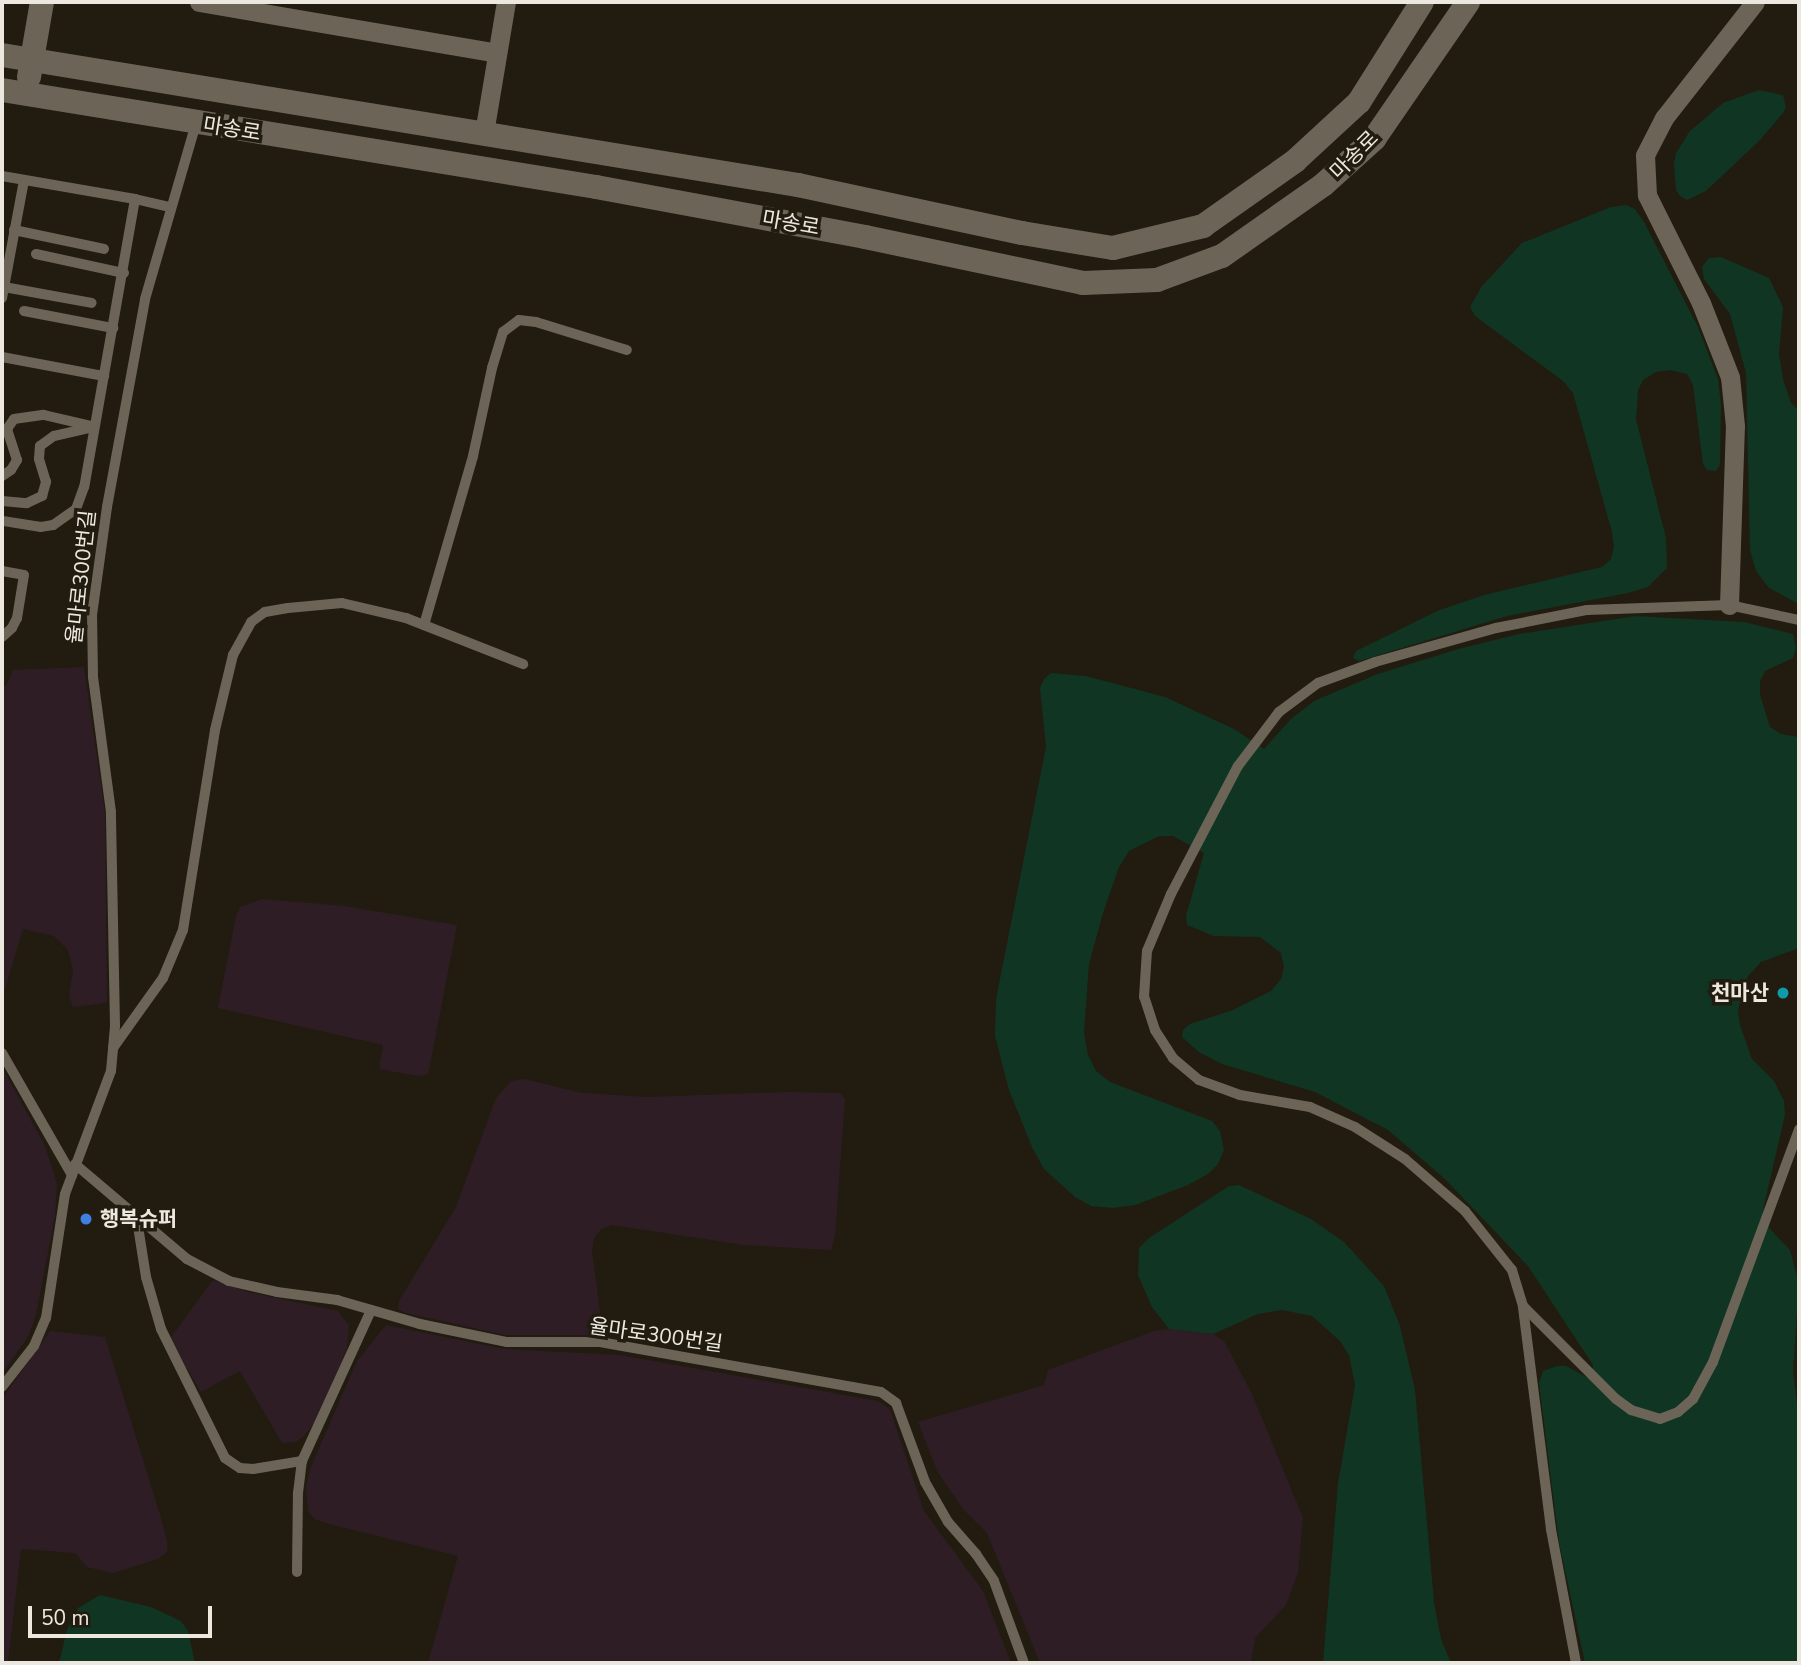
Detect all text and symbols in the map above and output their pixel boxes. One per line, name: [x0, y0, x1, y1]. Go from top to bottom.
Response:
street label: 마송로: [201, 112, 263, 146]
street label: 마송로: [1325, 126, 1383, 184]
street label: 마송로: [760, 206, 822, 240]
street label: 율마로300번길: [61, 509, 101, 645]
place label: 천마산: [1711, 980, 1769, 1006]
marker: 천마산: [1775, 985, 1791, 1001]
place label: 행복슈퍼: [100, 1206, 177, 1232]
marker: 행복슈퍼: [78, 1211, 94, 1227]
street label: 율마로300번길: [588, 1313, 724, 1357]
scale bar: [32, 1592, 215, 1636]
text: 50 m: [41, 1604, 90, 1632]

